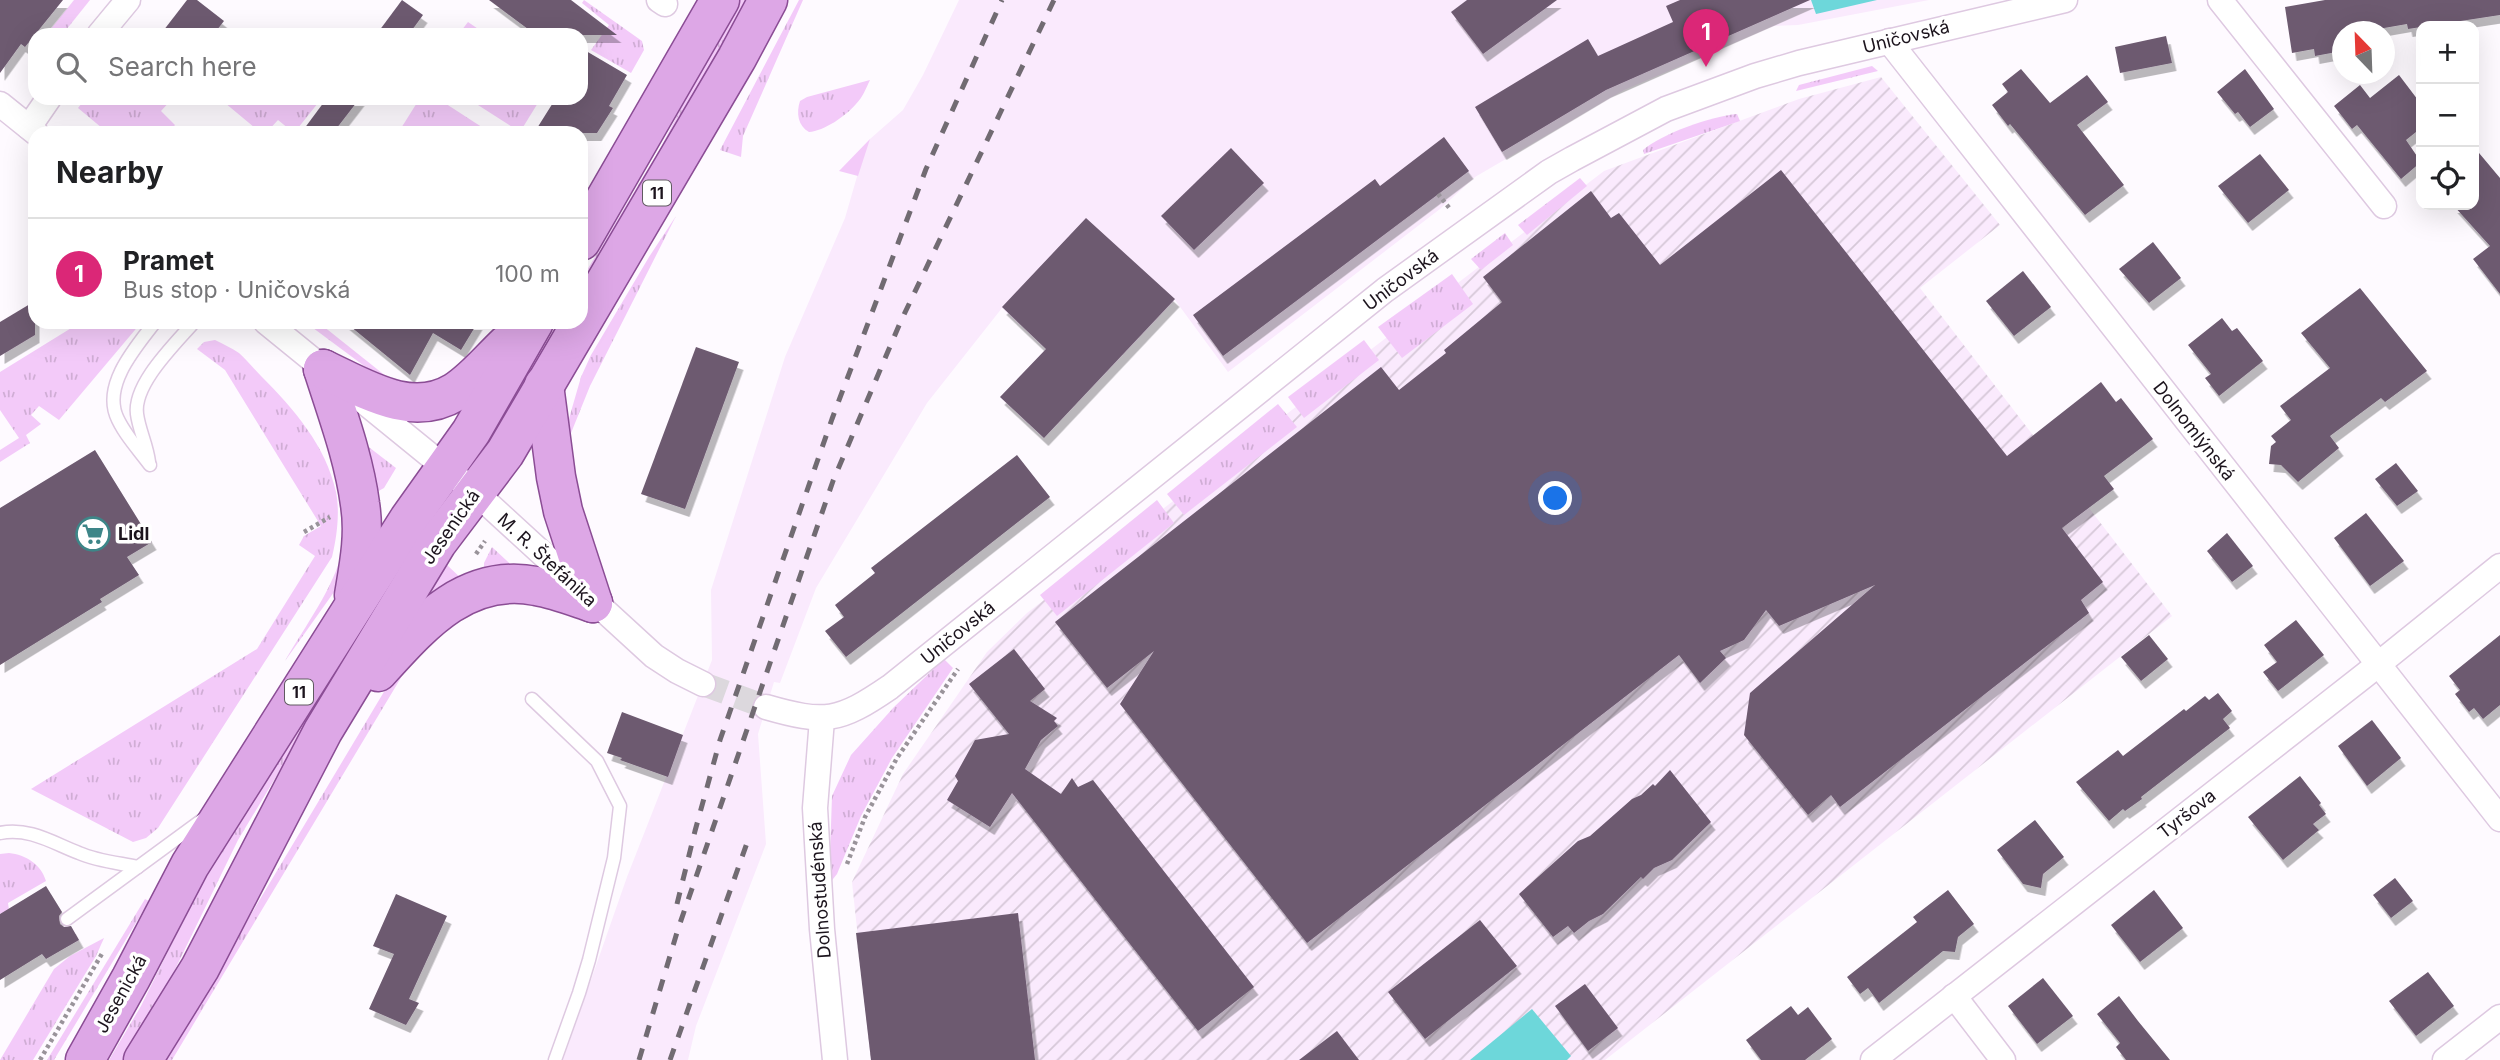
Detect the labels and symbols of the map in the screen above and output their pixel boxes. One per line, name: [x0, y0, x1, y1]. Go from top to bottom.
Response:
pin: 1: [1683, 9, 1729, 67]
street label: Uničovská: [1860, 16, 1951, 57]
north arrow: [2332, 21, 2395, 84]
road number: 11: [643, 181, 671, 206]
street label: Uničovská: [1359, 245, 1442, 315]
street label: Dolnomlýnská: [2149, 377, 2240, 484]
your location: [1538, 481, 1572, 515]
street label: Jesenická: [417, 485, 484, 568]
street label: M. R. Štefánika: [494, 508, 602, 611]
supermarket icon: Lidl: [74, 515, 112, 553]
place label: Lidl: [118, 523, 149, 544]
street label: Uničovská: [917, 597, 999, 669]
road number: 11: [285, 680, 313, 705]
street label: Tyršova: [2154, 785, 2220, 843]
street label: Dolnostudénská: [804, 821, 835, 959]
street label: Jesenická: [91, 951, 151, 1036]

